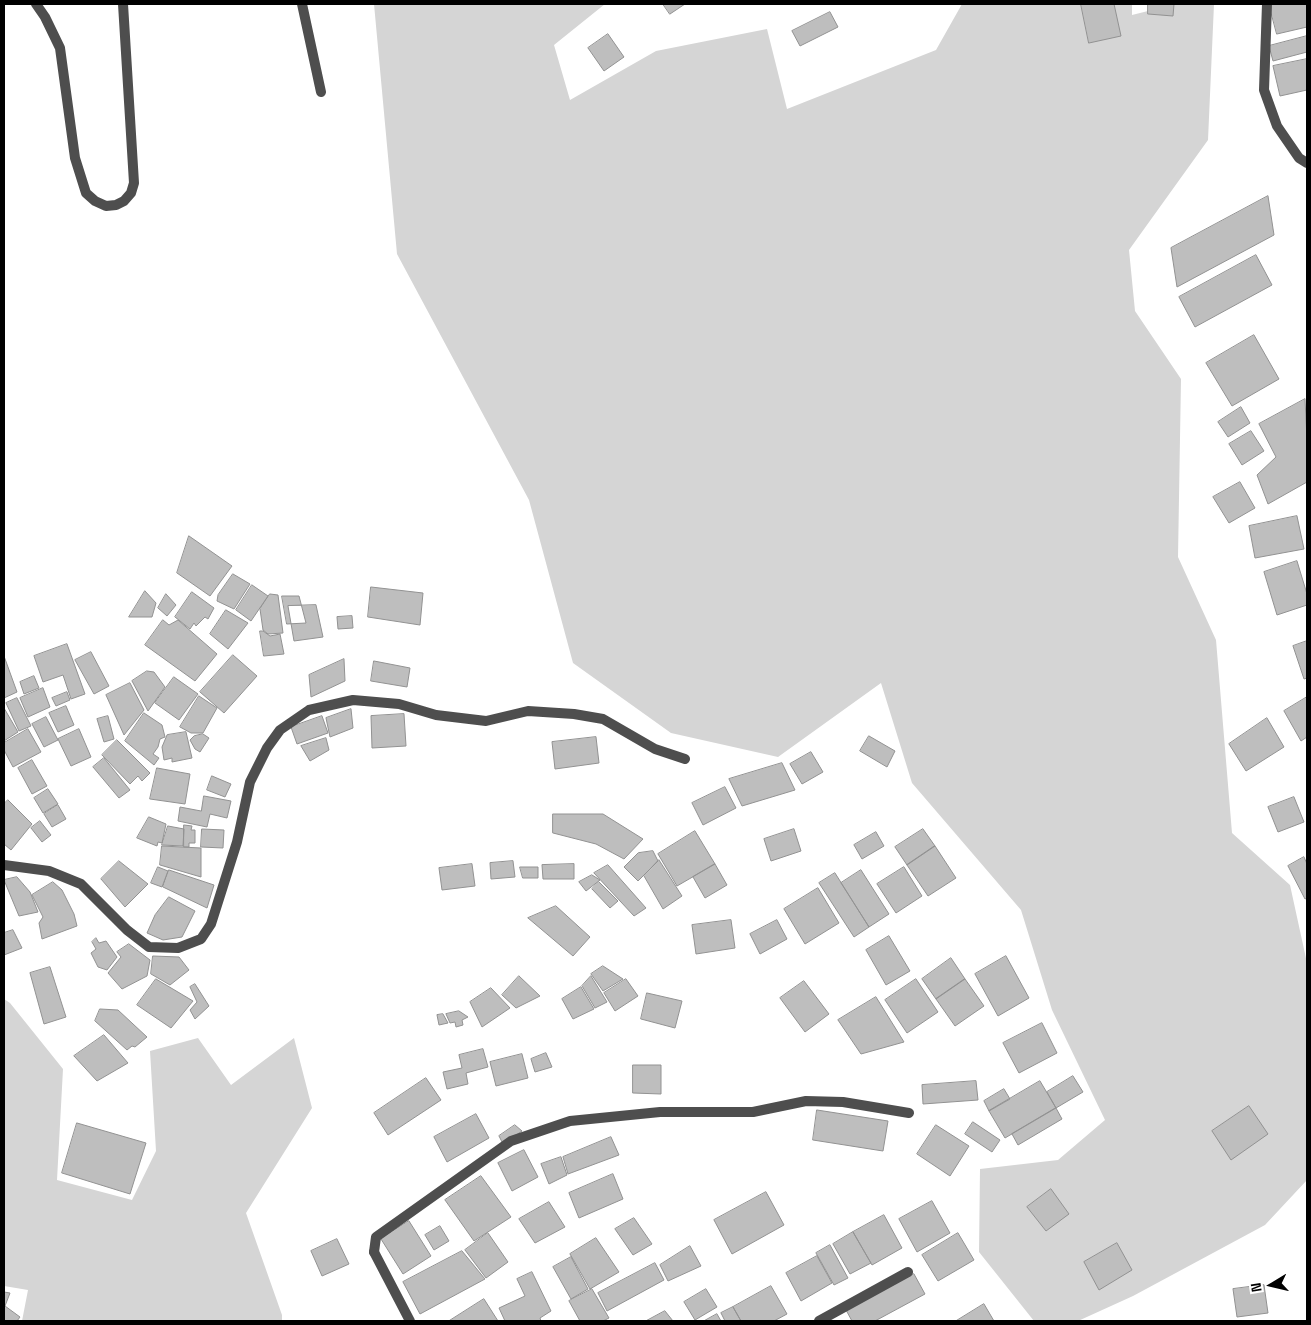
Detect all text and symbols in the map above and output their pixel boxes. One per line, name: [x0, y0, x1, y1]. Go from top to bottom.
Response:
north arrow: [1246, 1260, 1296, 1310]
text: N: [1247, 1281, 1266, 1293]

